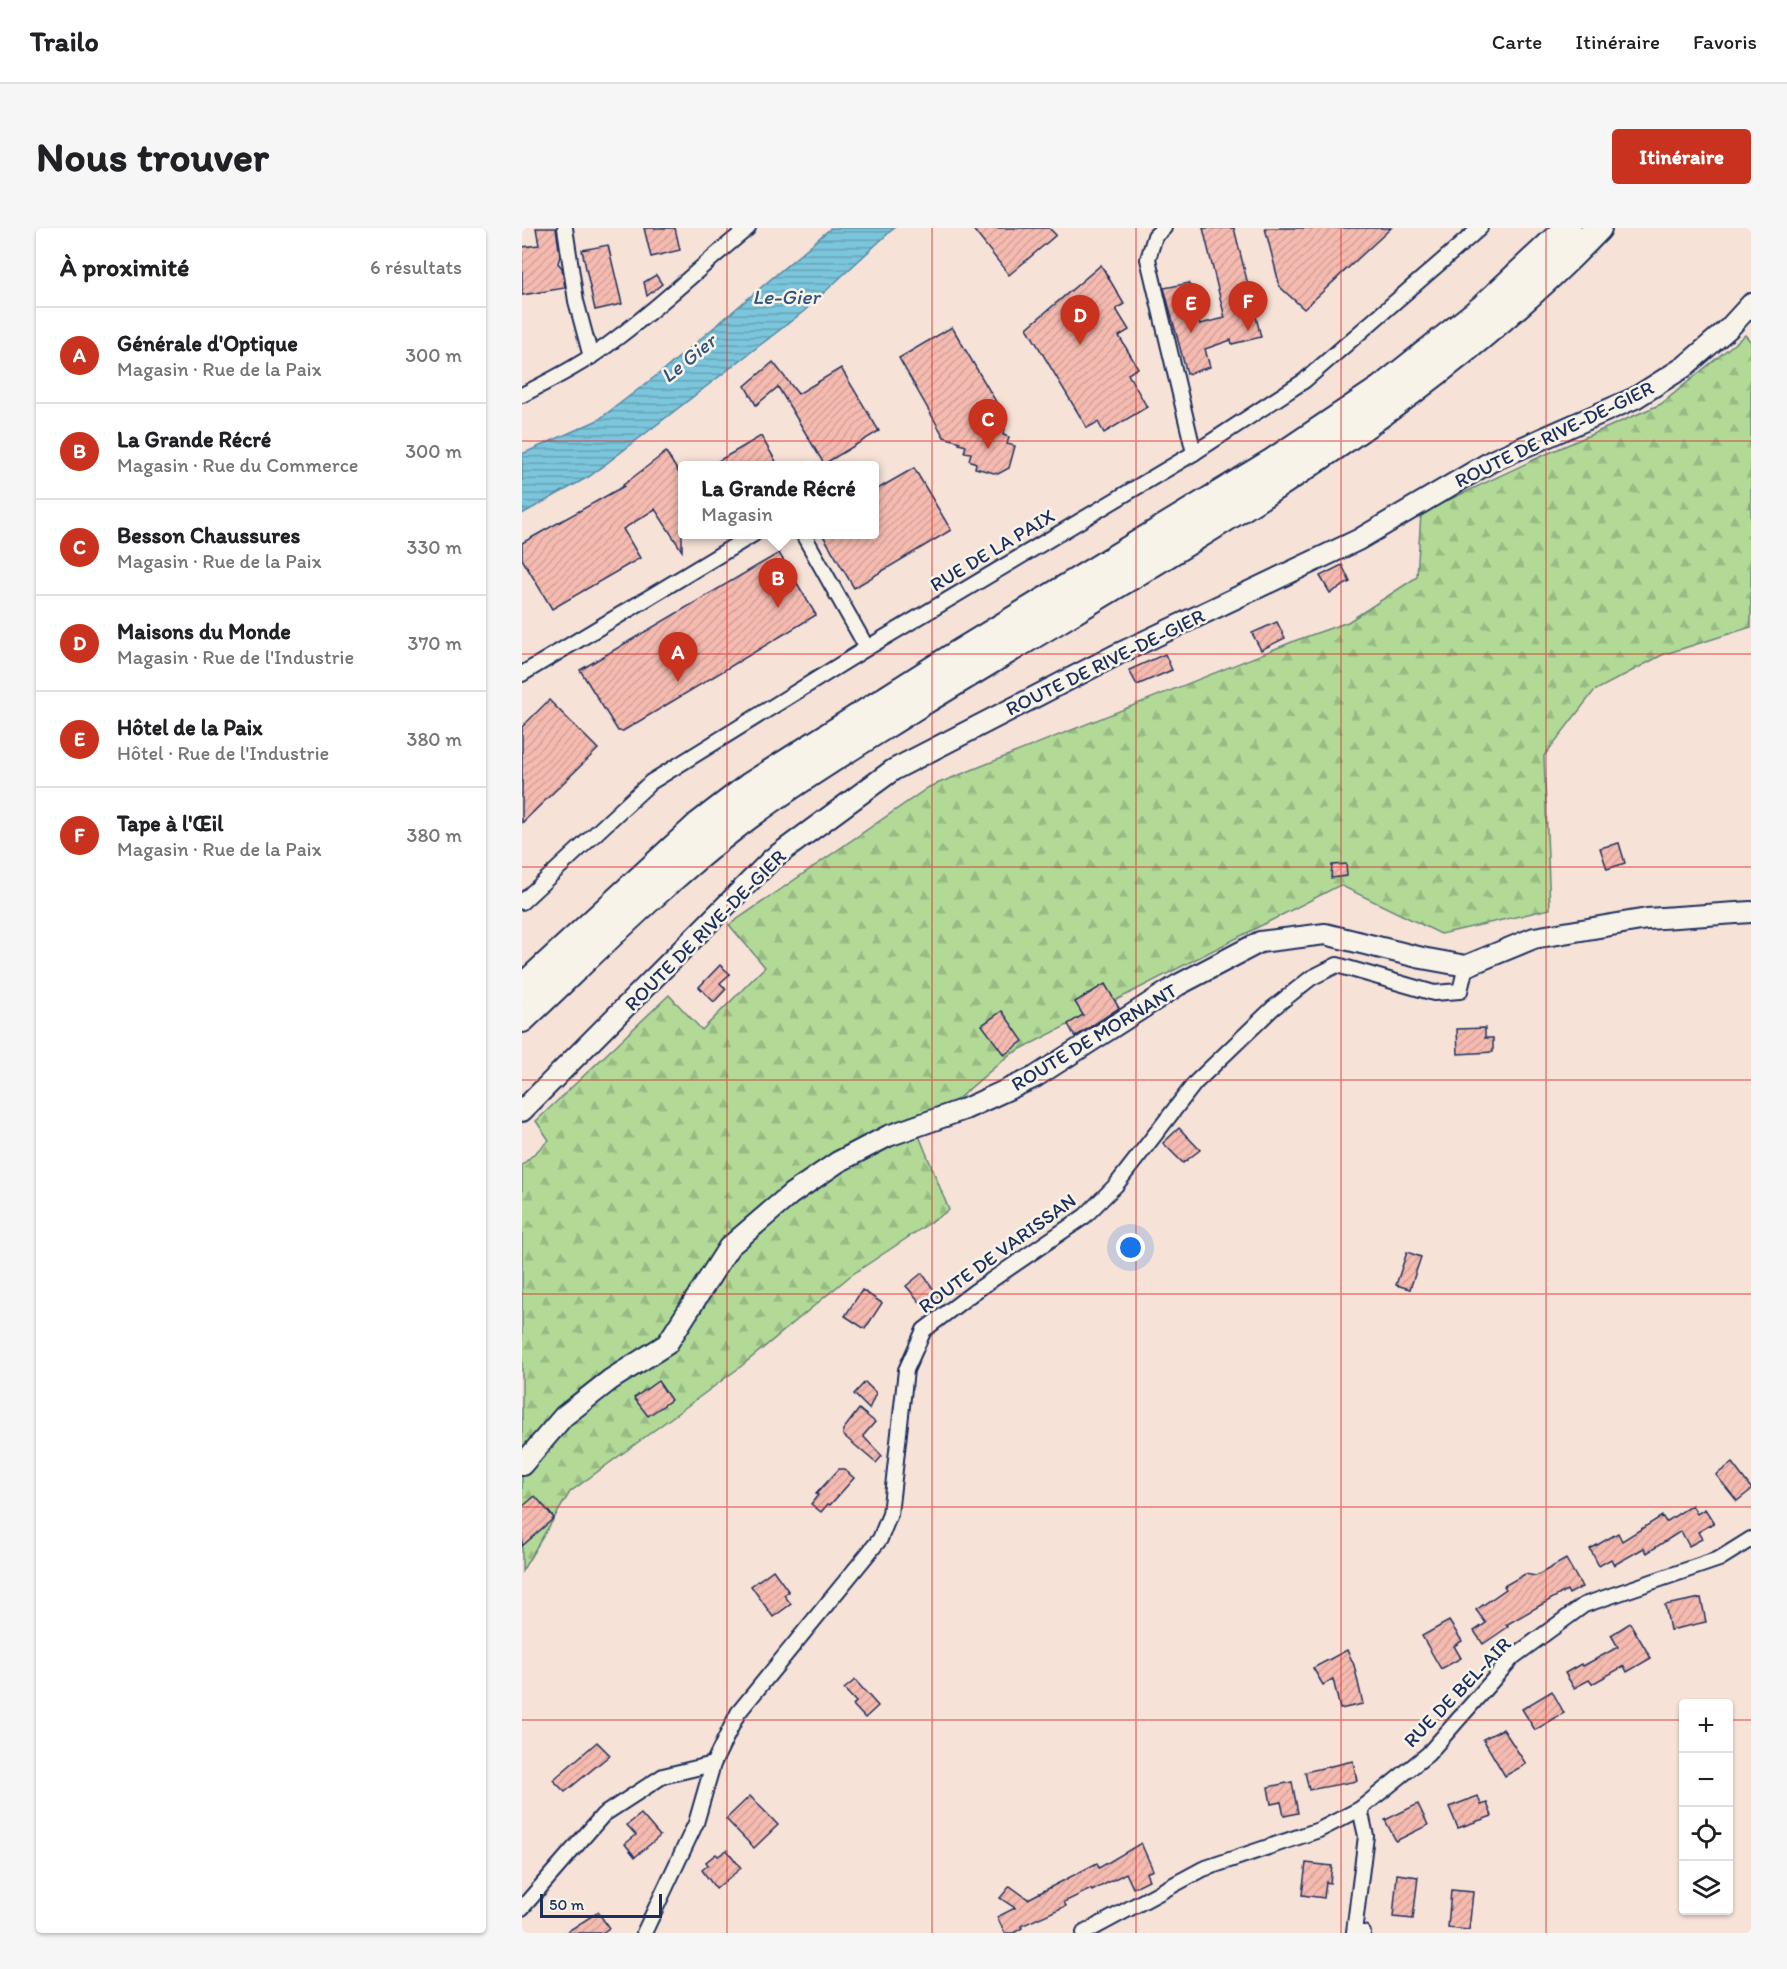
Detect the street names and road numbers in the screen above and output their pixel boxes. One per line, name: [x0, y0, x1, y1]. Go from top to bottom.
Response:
street label: ROUTE DE RIVE-DE-GIER: [1451, 375, 1658, 493]
street label: RUE DE LA PAIX: [926, 504, 1058, 596]
street label: ROUTE DE RIVE-DE-GIER: [1002, 603, 1209, 721]
street label: ROUTE DE RIVE-DE-GIER: [619, 844, 791, 1016]
street label: ROUTE DE MORNANT: [1007, 978, 1181, 1096]
street label: ROUTE DE VARISSAN: [914, 1188, 1080, 1318]
street label: RUE DE BEL-AIR: [1398, 1631, 1516, 1752]

